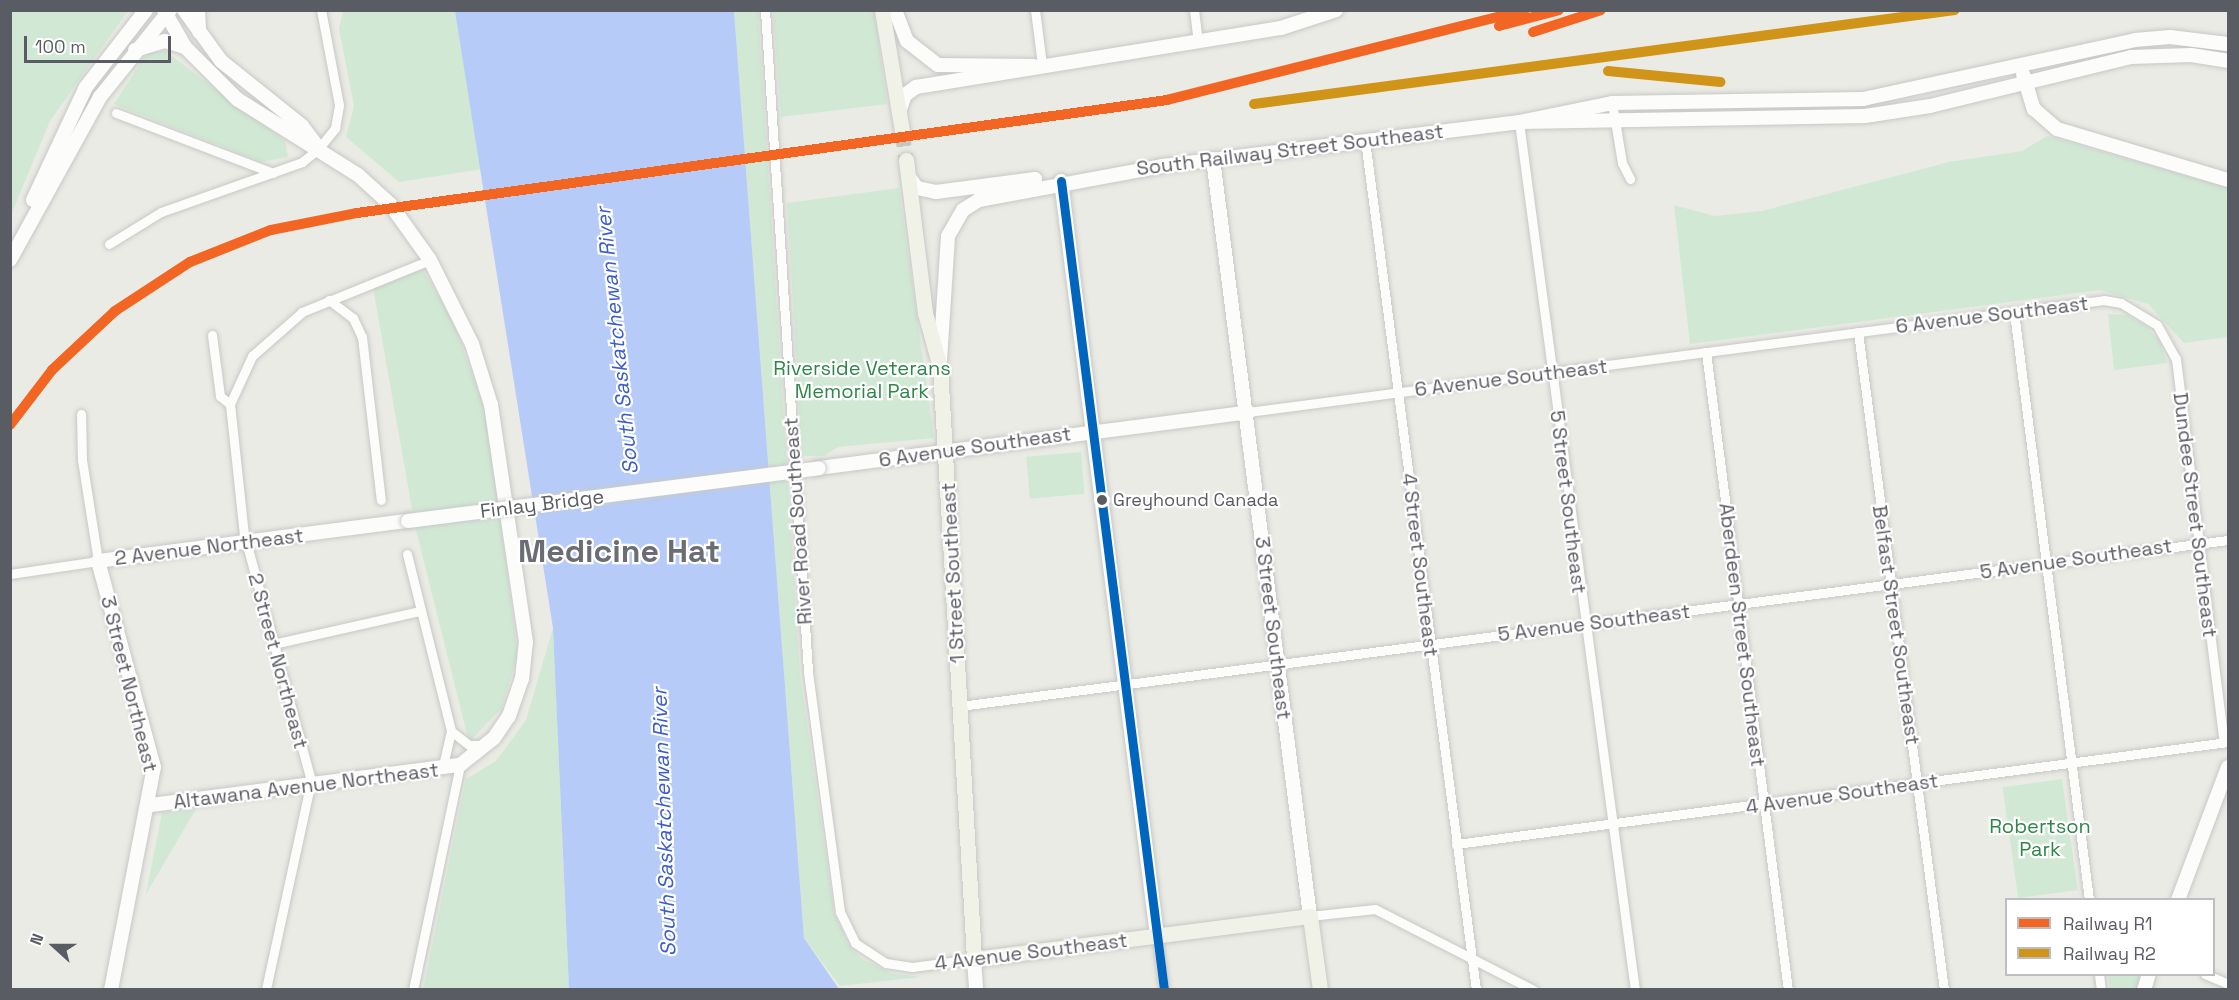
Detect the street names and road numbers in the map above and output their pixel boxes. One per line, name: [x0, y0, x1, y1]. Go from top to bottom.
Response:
street label: South Railway Street Southeast: [1135, 119, 1445, 181]
street label: 6 Avenue Southeast: [1894, 291, 2090, 339]
street label: 6 Avenue Southeast: [1413, 354, 1609, 402]
street label: Dundee Street Southeast: [2168, 391, 2222, 639]
street label: 5 Street Southeast: [1545, 409, 1591, 595]
street label: River Road Southeast: [779, 417, 817, 625]
street label: 6 Avenue Southeast: [877, 422, 1073, 472]
street label: 4 Street Southeast: [1397, 472, 1443, 658]
street label: 1 Street Southeast: [936, 482, 970, 664]
street label: Finlay Bridge: [479, 484, 605, 524]
street label: Aberdeen Street Southeast: [1714, 502, 1770, 768]
street label: Belfast Street Southeast: [1867, 503, 1925, 747]
street label: 2 Avenue Northeast: [113, 523, 305, 571]
street label: 5 Avenue Southeast: [1978, 534, 2174, 584]
street label: 3 Street Southeast: [1250, 535, 1296, 721]
street label: 2 Street Northeast: [243, 571, 313, 751]
street label: 3 Street Northeast: [95, 593, 163, 775]
street label: 5 Avenue Southeast: [1496, 599, 1692, 647]
street label: Altawana Avenue Northeast: [172, 758, 440, 814]
street label: 4 Avenue Southeast: [1744, 769, 1940, 819]
street label: 4 Avenue Southeast: [933, 928, 1129, 976]

